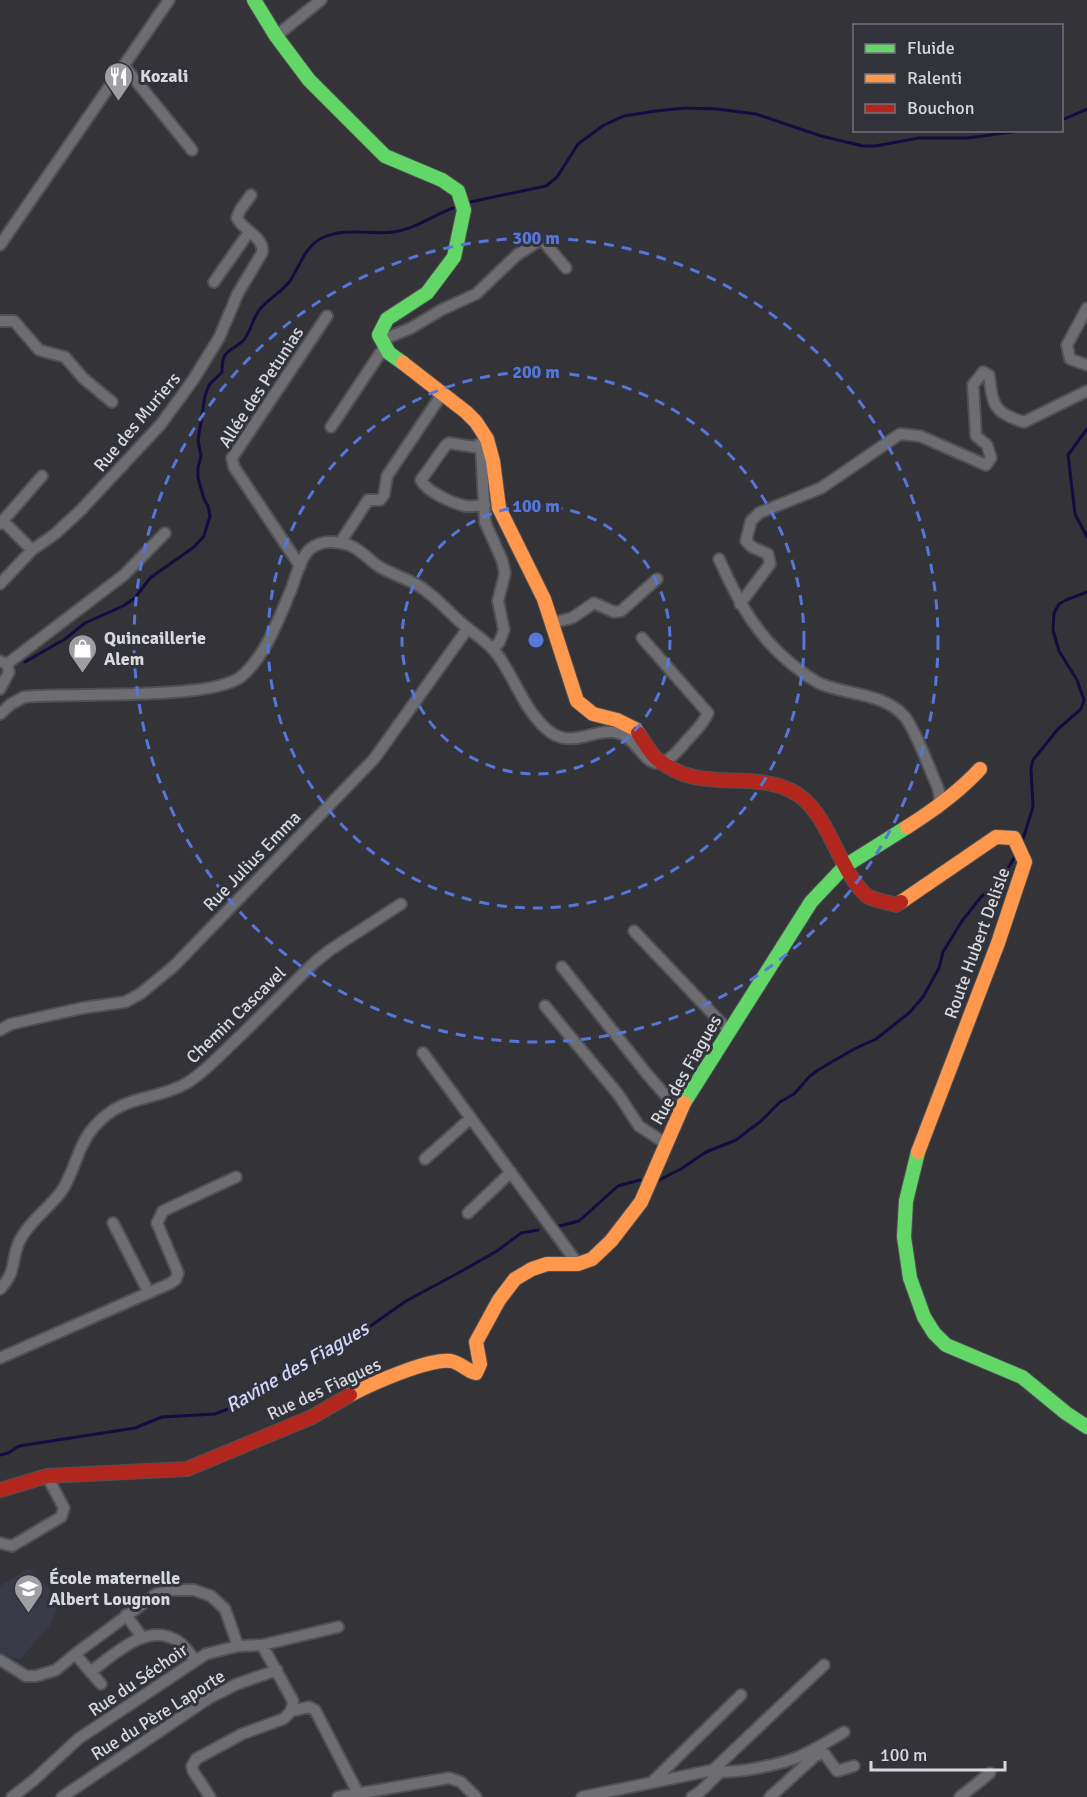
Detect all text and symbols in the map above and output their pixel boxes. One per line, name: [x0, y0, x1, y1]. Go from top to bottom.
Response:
legend: [853, 24, 1063, 132]
text: Fluide: [907, 37, 955, 59]
restaurant icon: Kozali: [103, 60, 135, 102]
place label: Kozali: [140, 65, 188, 87]
text: Ralenti: [907, 67, 962, 89]
text: Bouchon: [907, 97, 975, 119]
text: 300 m: [512, 227, 560, 249]
street label: Allée des Petunias: [214, 322, 308, 452]
text: 200 m: [512, 361, 560, 383]
street label: Rue des Muriers: [89, 368, 185, 476]
text: 100 m: [512, 495, 560, 517]
place label: Quincaillerie Alem: [104, 627, 206, 670]
centre of rings: [526, 630, 546, 650]
shop icon: Quincaillerie Alem: [67, 632, 99, 674]
street label: Rue Julius Emma: [199, 806, 305, 916]
street label: Route Hubert Delisle: [939, 864, 1015, 1022]
street label: Chemin Cascavel: [182, 962, 290, 1068]
street label: Rue des Fiagues: [646, 1011, 726, 1129]
water label: Ravine des Fiagues: [221, 1315, 375, 1418]
street label: Rue des Fiagues: [264, 1353, 385, 1425]
place label: École maternelle Albert Lougnon: [49, 1567, 180, 1610]
school or university icon: École maternelle Albert Lougnon: [12, 1572, 44, 1614]
street label: Rue du Séchoir: [84, 1639, 192, 1721]
street label: Rue du Père Laporte: [87, 1665, 229, 1765]
scale bar: [871, 1734, 1004, 1772]
text: 100 m: [880, 1744, 927, 1766]

